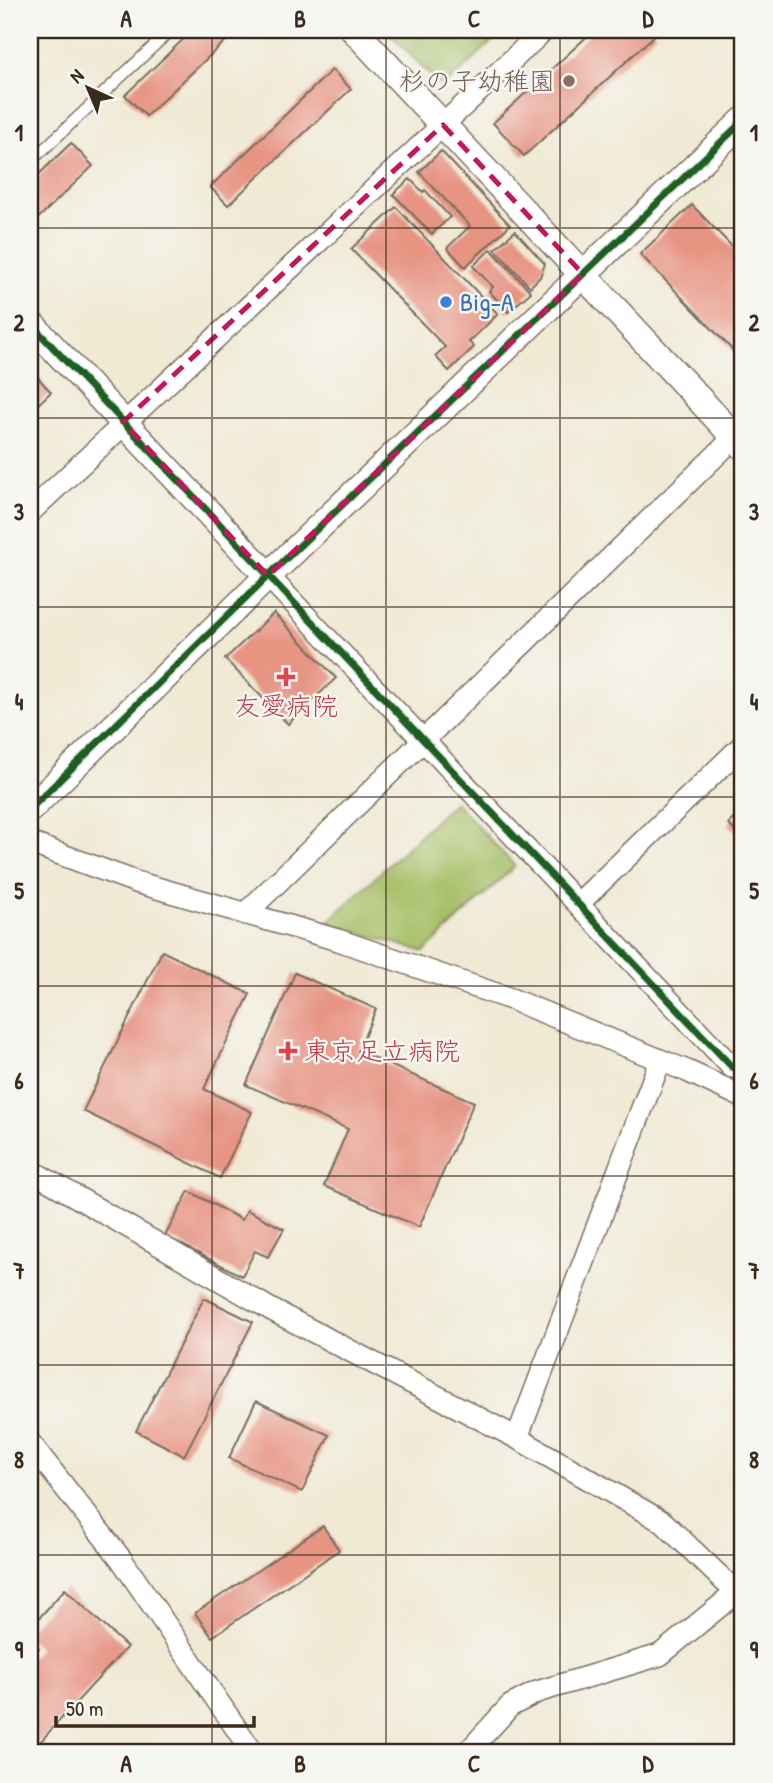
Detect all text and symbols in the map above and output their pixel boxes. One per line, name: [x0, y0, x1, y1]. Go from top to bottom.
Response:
text: A: [120, 3, 132, 34]
text: B: [294, 3, 306, 34]
text: C: [468, 3, 480, 34]
text: D: [643, 3, 655, 34]
north arrow: [52, 52, 122, 122]
text: N: [64, 63, 89, 89]
place label: 杉の子幼稚園: [399, 63, 555, 98]
marker: 杉の子幼稚園: [561, 73, 577, 89]
text: 1: [15, 117, 23, 148]
text: 1: [750, 117, 758, 148]
place label: Big-A: [460, 284, 514, 319]
marker: Big-A: [438, 294, 454, 310]
text: 2: [14, 307, 25, 338]
text: 2: [749, 307, 760, 338]
text: 3: [14, 496, 24, 527]
text: 3: [749, 496, 759, 527]
marker: 友愛病院: [276, 667, 296, 687]
text: 4: [15, 686, 24, 717]
text: 4: [750, 686, 759, 717]
place label: 友愛病院: [234, 688, 338, 723]
text: 5: [14, 875, 24, 906]
text: 5: [749, 875, 759, 906]
place label: 東京足立病院: [304, 1033, 460, 1068]
marker: 東京足立病院: [278, 1041, 298, 1061]
text: 6: [14, 1065, 24, 1096]
text: 6: [749, 1065, 759, 1096]
text: 7: [12, 1255, 25, 1286]
text: 7: [747, 1255, 760, 1286]
text: 8: [14, 1444, 24, 1475]
text: 8: [749, 1444, 759, 1475]
text: 9: [15, 1634, 24, 1665]
text: 9: [750, 1634, 759, 1665]
scale bar: [56, 1685, 254, 1729]
text: 50 m: [66, 1694, 103, 1723]
text: A: [120, 1748, 132, 1779]
text: B: [294, 1748, 306, 1779]
text: C: [468, 1748, 480, 1779]
text: D: [643, 1748, 655, 1779]

